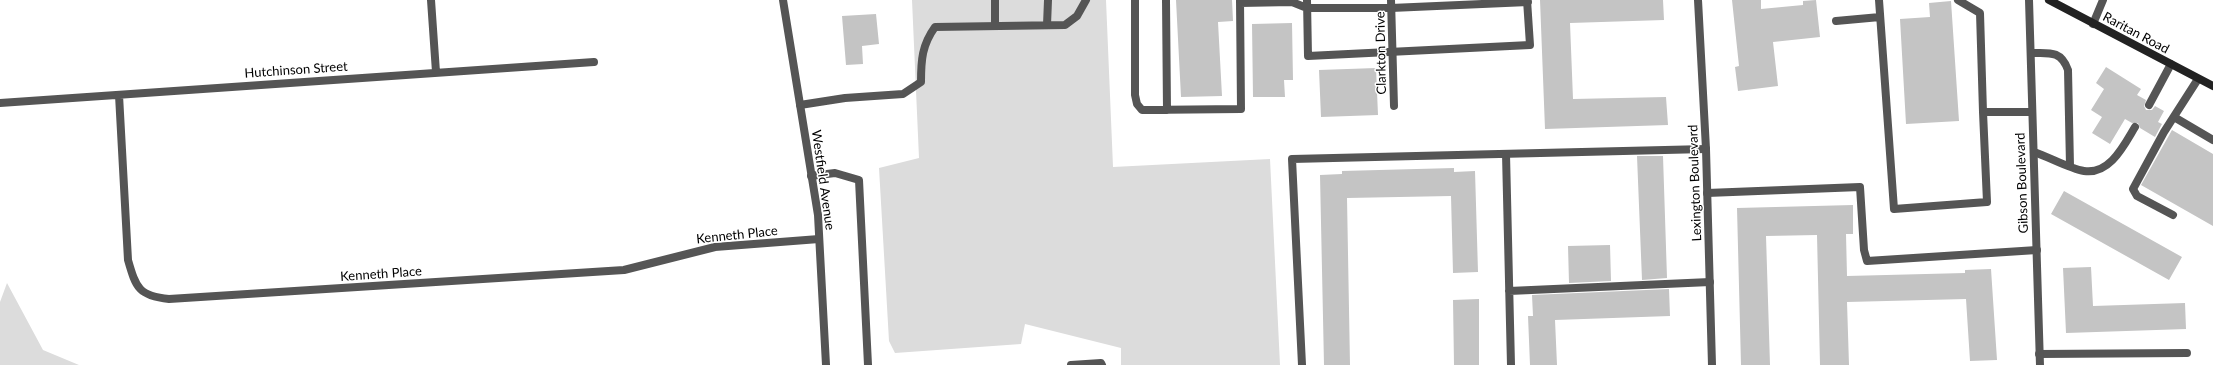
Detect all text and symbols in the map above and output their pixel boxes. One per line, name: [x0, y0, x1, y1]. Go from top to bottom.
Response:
street label: Raritan Road: [2100, 9, 2172, 57]
street label: Clarkton Drive: [1372, 11, 1390, 95]
street label: Hutchinson Street: [244, 59, 348, 81]
street label: Lexington Boulevard: [1685, 124, 1705, 242]
street label: Westfield Avenue: [808, 129, 838, 231]
street label: Gibson Boulevard: [2012, 132, 2032, 234]
street label: Kenneth Place: [696, 223, 778, 247]
street label: Kenneth Place: [340, 263, 422, 285]

